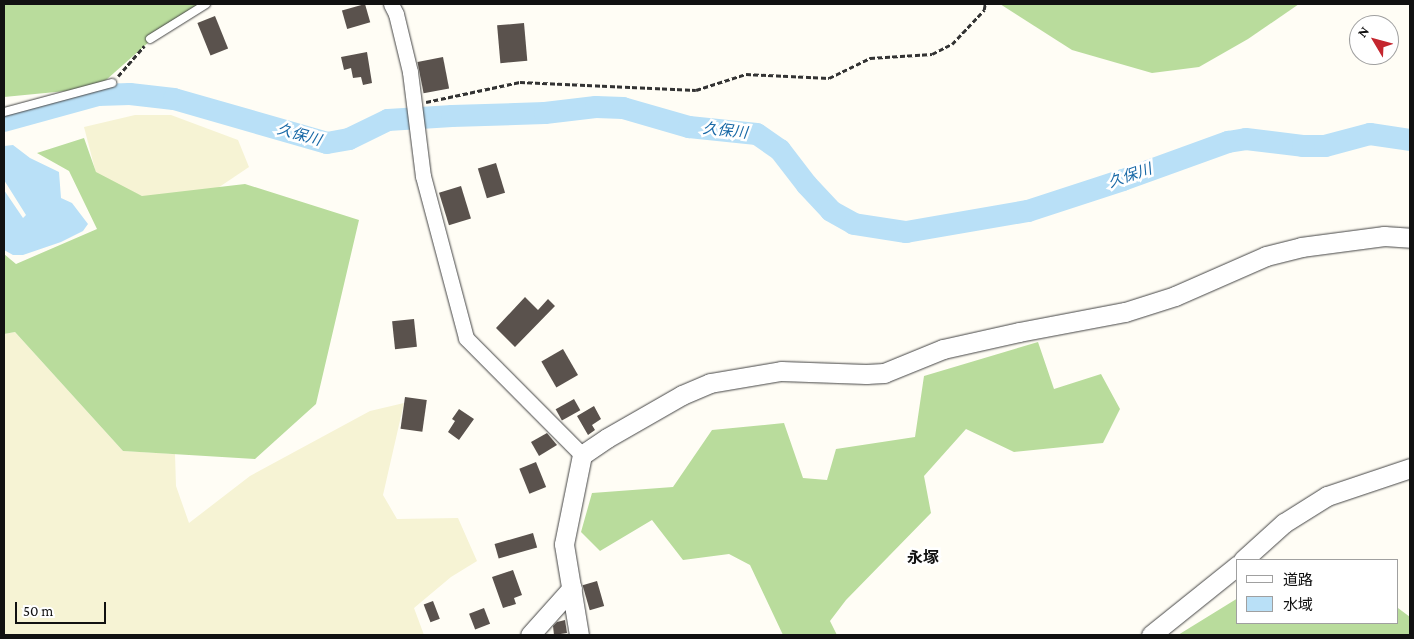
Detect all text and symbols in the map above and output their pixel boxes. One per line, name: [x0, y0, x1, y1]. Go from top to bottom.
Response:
north arrow: [1349, 15, 1399, 65]
text: N: [1354, 23, 1372, 40]
water label: 久保川: [275, 120, 323, 150]
water label: 久保川: [702, 120, 748, 142]
water label: 久保川: [1106, 160, 1154, 192]
district label: 永塚: [907, 548, 939, 568]
legend: [1236, 559, 1399, 624]
text: 道路: [1283, 572, 1313, 588]
scale bar: [18, 592, 109, 624]
text: 水域: [1283, 597, 1313, 613]
text: 50 m: [23, 603, 53, 619]

